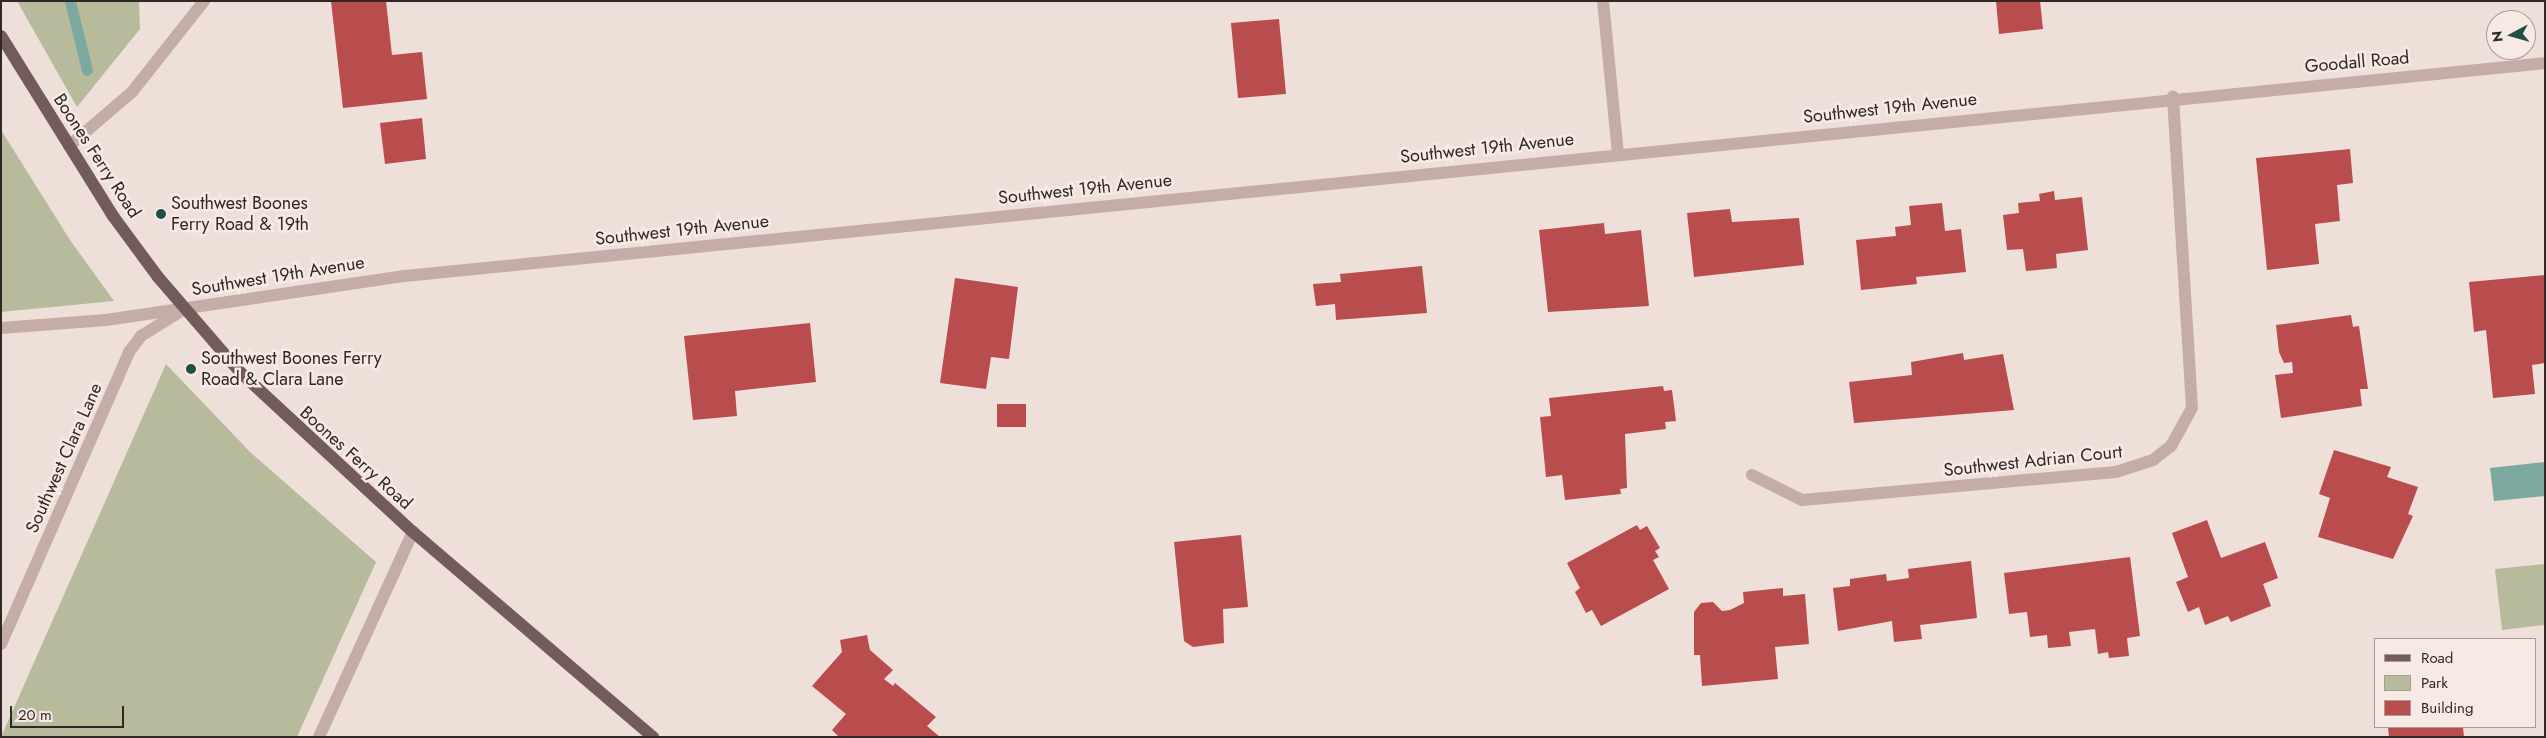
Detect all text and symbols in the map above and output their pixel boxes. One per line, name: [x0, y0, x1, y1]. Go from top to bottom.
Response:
north arrow: [2486, 10, 2536, 60]
text: N: [2487, 30, 2508, 43]
street label: Goodall Road: [2304, 47, 2410, 77]
street label: Southwest 19th Avenue: [1802, 88, 1978, 128]
street label: Boones Ferry Road: [49, 90, 145, 222]
street label: Southwest 19th Avenue: [1399, 128, 1575, 168]
street label: Southwest 19th Avenue: [997, 169, 1173, 209]
place label: Southwest Boones Ferry Road & 19th: [171, 193, 309, 235]
marker: Southwest Boones Ferry Road & 19th: [155, 208, 167, 220]
street label: Southwest 19th Avenue: [594, 210, 770, 250]
street label: Southwest 19th Avenue: [190, 252, 366, 300]
place label: Southwest Boones Ferry Road & Clara Lane: [201, 348, 382, 390]
marker: Southwest Boones Ferry Road & Clara Lane: [185, 363, 197, 375]
street label: Southwest Clara Lane: [21, 380, 107, 536]
street label: Boones Ferry Road: [295, 402, 417, 514]
street label: Southwest Adrian Court: [1943, 441, 2123, 481]
legend: [2374, 638, 2536, 728]
text: Road: [2421, 647, 2453, 669]
text: Park: [2421, 672, 2448, 694]
scale bar: [12, 696, 126, 728]
text: Building: [2421, 697, 2473, 719]
text: 20 m: [18, 704, 52, 726]

